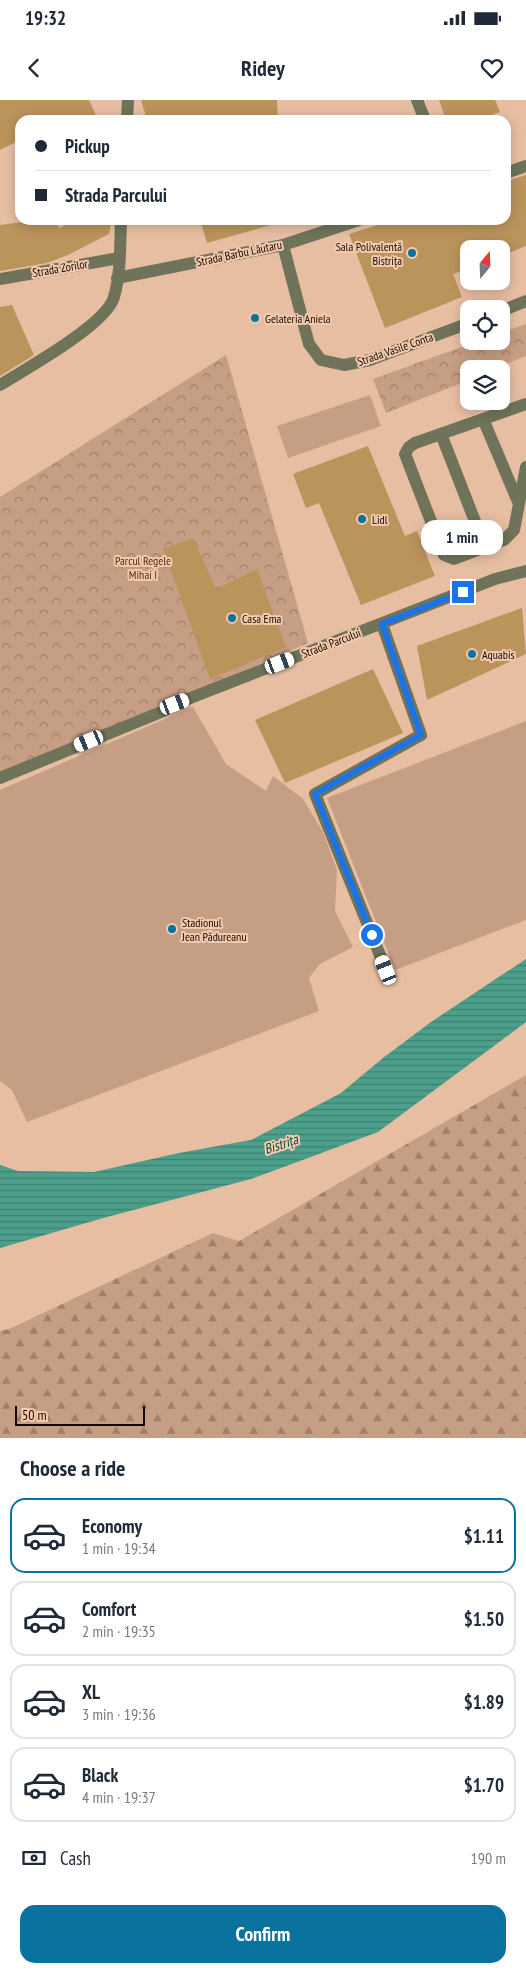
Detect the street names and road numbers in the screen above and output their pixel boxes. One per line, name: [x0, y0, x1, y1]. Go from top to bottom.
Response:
street label: Strada Barbu Lăutaru: [195, 237, 283, 269]
street label: Strada Zorilor: [31, 256, 90, 280]
street label: Strada Vasile Conta: [355, 329, 435, 369]
street label: Strada Parcului: [299, 625, 363, 661]

